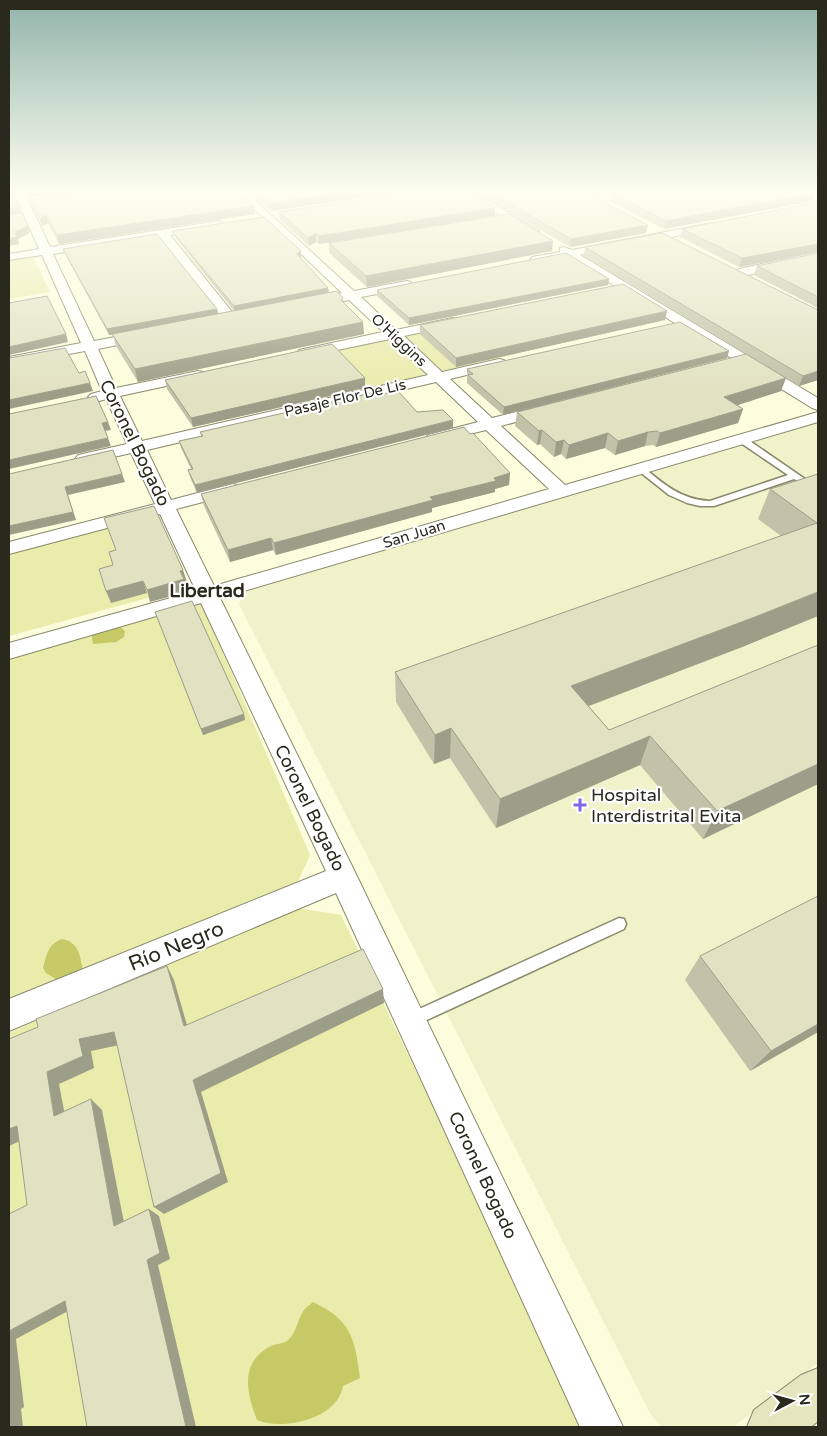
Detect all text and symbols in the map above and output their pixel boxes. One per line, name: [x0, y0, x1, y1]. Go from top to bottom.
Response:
street label: O'Higgins: [367, 310, 431, 370]
street label: Pasaje Flor De Lis: [282, 375, 408, 421]
street label: Coronel Bogado: [95, 376, 175, 510]
street label: San Juan: [381, 516, 447, 552]
district label: Libertad: [169, 580, 245, 602]
street label: Coronel Bogado: [270, 741, 350, 875]
place label: Hospital Interdistrital Evita: [591, 784, 741, 827]
marker: Hospital Interdistrital Evita: [573, 798, 587, 812]
street label: Río Negro: [125, 916, 228, 977]
street label: Coronel Bogado: [444, 1108, 522, 1242]
north arrow: [767, 1376, 817, 1426]
text: N: [795, 1393, 813, 1406]

